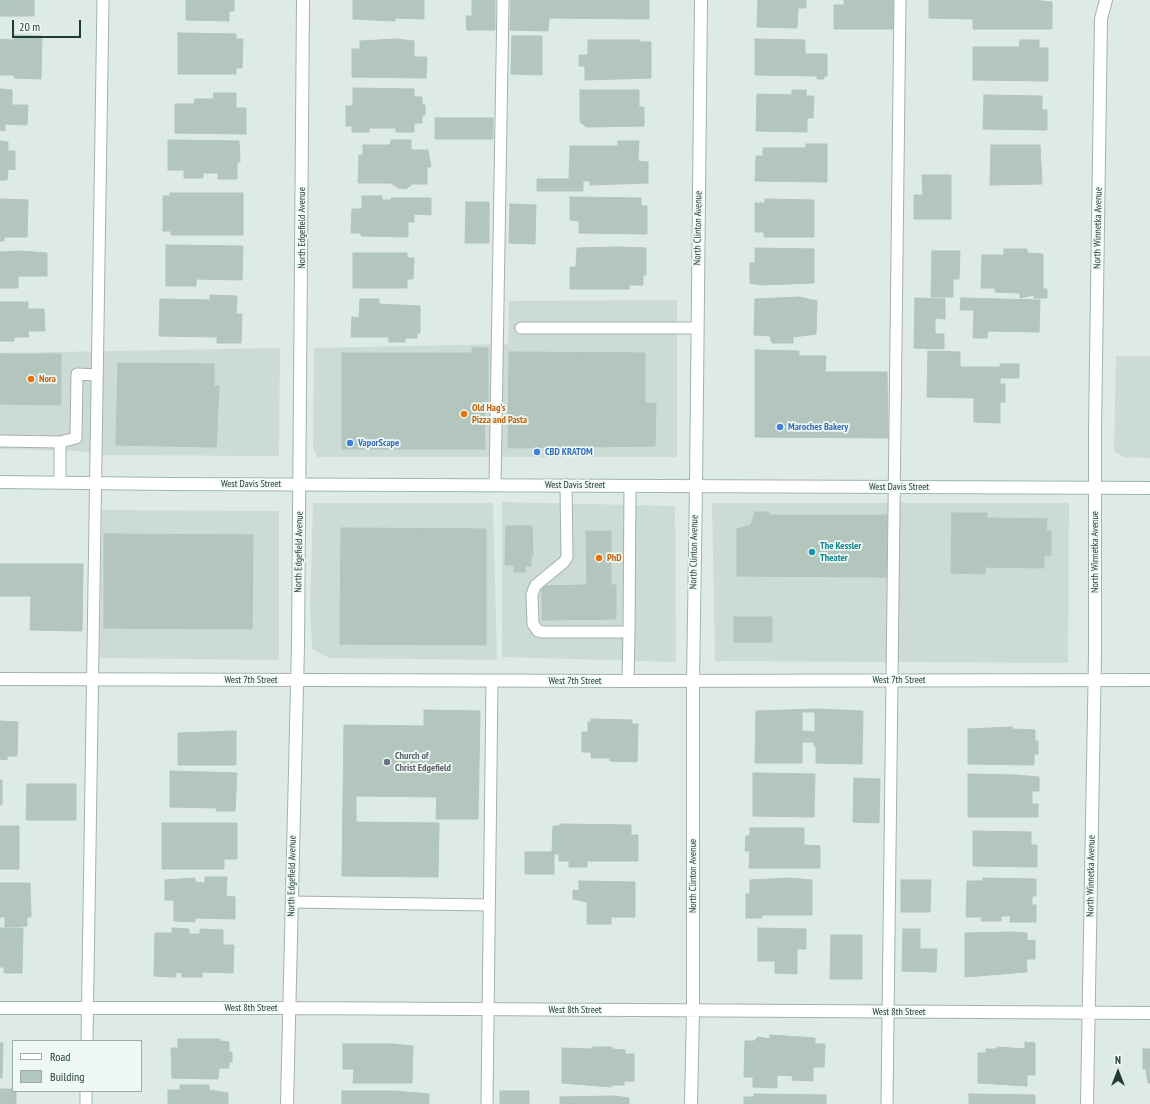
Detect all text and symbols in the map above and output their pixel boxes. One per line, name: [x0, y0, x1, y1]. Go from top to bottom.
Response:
scale bar: [14, 12, 83, 38]
text: 20 m: [19, 19, 40, 34]
street label: North Edgefield Avenue: [296, 187, 308, 269]
street label: North Winnetka Avenue: [1091, 187, 1105, 269]
street label: North Clinton Avenue: [691, 191, 705, 265]
place label: Nora: [39, 373, 56, 385]
marker: Nora: [26, 374, 36, 384]
place label: Old Hag's Pizza and Pasta: [472, 402, 527, 426]
marker: Old Hag's Pizza and Pasta: [459, 409, 469, 419]
place label: Maroches Bakery: [788, 421, 848, 433]
marker: Maroches Bakery: [775, 422, 785, 432]
place label: VaporScape: [358, 437, 399, 449]
marker: VaporScape: [345, 438, 355, 448]
place label: CBD KRATOM: [545, 446, 593, 458]
marker: CBD KRATOM: [532, 447, 542, 457]
street label: West Davis Street: [221, 478, 281, 490]
street label: West Davis Street: [545, 479, 605, 491]
street label: West Davis Street: [869, 481, 929, 493]
street label: North Edgefield Avenue: [292, 511, 306, 593]
street label: North Winnetka Avenue: [1089, 511, 1101, 593]
street label: North Clinton Avenue: [687, 515, 701, 589]
place label: The Kessler Theater: [820, 540, 861, 564]
marker: The Kessler Theater: [807, 547, 817, 557]
place label: PhD: [607, 552, 622, 564]
marker: PhD: [594, 553, 604, 563]
street label: West 7th Street: [224, 674, 278, 686]
street label: West 7th Street: [872, 674, 926, 686]
street label: West 7th Street: [548, 675, 602, 687]
place label: Church of Christ Edgefield: [395, 750, 451, 774]
marker: Church of Christ Edgefield: [382, 757, 392, 767]
street label: North Edgefield Avenue: [285, 835, 299, 917]
street label: North Winnetka Avenue: [1084, 835, 1098, 917]
street label: North Clinton Avenue: [687, 839, 699, 913]
street label: West 8th Street: [224, 1002, 278, 1014]
street label: West 8th Street: [548, 1004, 602, 1016]
street label: West 8th Street: [872, 1006, 926, 1018]
legend: [12, 1040, 142, 1092]
text: Road: [50, 1049, 70, 1064]
north arrow: [1098, 1052, 1138, 1092]
text: N: [1115, 1053, 1121, 1067]
text: Building: [50, 1069, 85, 1084]

